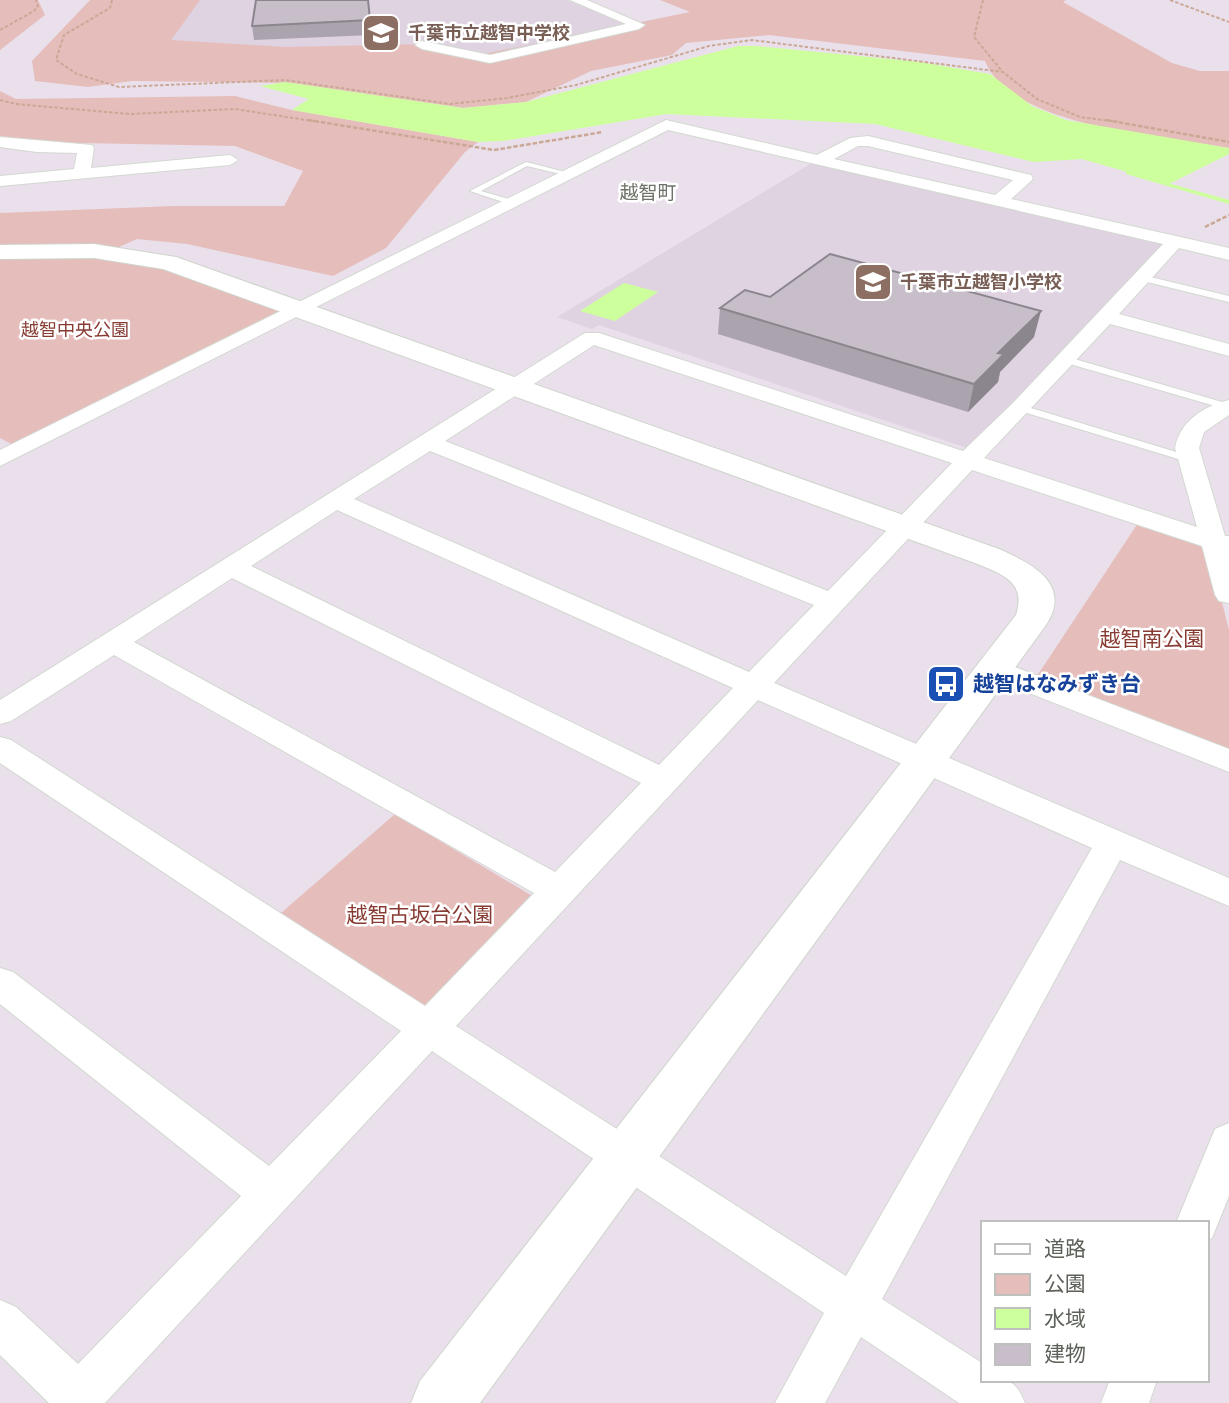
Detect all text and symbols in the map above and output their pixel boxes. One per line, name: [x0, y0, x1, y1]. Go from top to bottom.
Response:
school or university icon: 千葉市立越智中学校: [360, 12, 402, 54]
place label: 千葉市立越智中学校: [408, 22, 570, 44]
district label: 越智町: [619, 181, 677, 204]
school or university icon: 千葉市立越智小学校: [852, 261, 894, 303]
place label: 千葉市立越智小学校: [900, 271, 1062, 293]
park label: 越智中央公園: [21, 319, 129, 341]
park label: 越智南公園: [1100, 626, 1205, 651]
bus stop icon: 越智はなみずき台: [925, 663, 967, 705]
place label: 越智はなみずき台: [973, 671, 1141, 696]
park label: 越智古坂台公園: [347, 902, 494, 927]
legend: [981, 1221, 1208, 1382]
text: 道路: [1044, 1236, 1086, 1261]
text: 公園: [1044, 1271, 1086, 1296]
text: 水域: [1044, 1306, 1086, 1331]
text: 建物: [1044, 1341, 1086, 1366]

